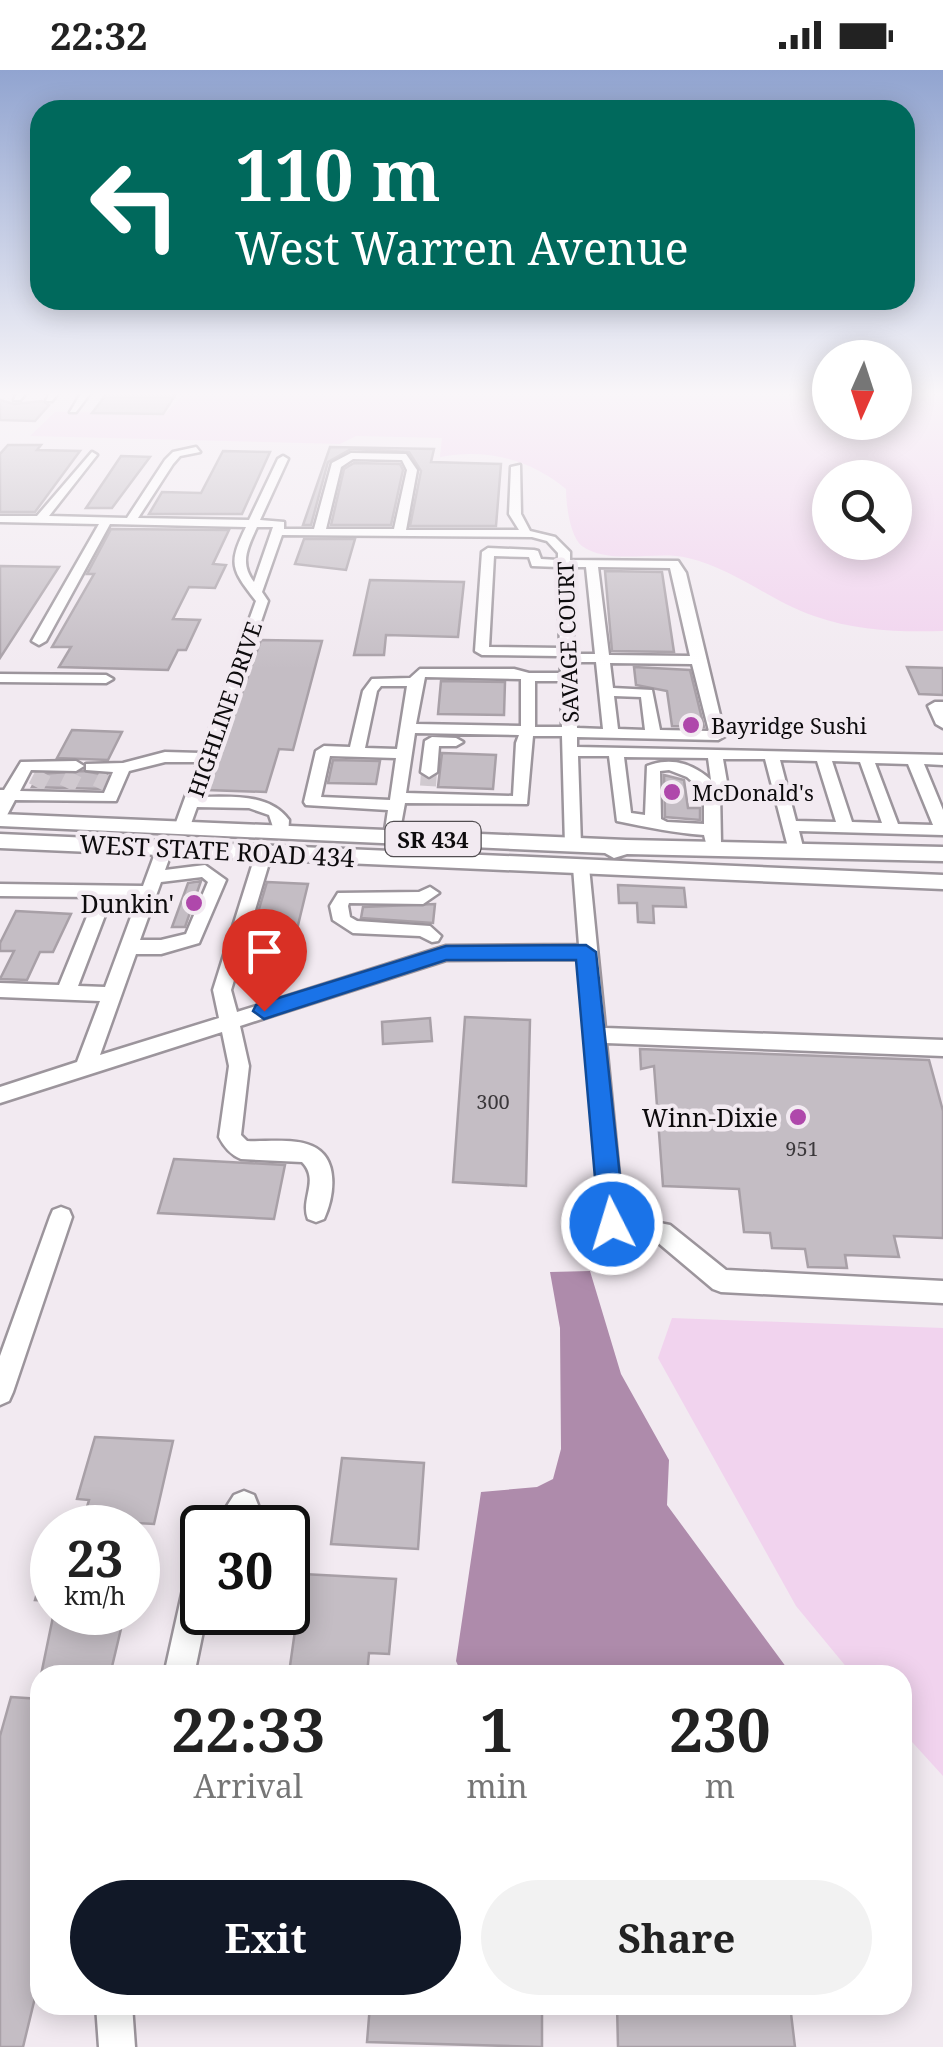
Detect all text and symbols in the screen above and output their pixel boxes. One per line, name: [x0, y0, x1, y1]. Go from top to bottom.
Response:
text: 22:32: [50, 9, 147, 61]
text: 110 m: [235, 126, 441, 222]
icon: left: [70, 140, 200, 270]
text: West Warren Avenue: [235, 217, 689, 278]
north arrow: [812, 340, 912, 440]
map controls: [812, 340, 912, 560]
button: search: [812, 460, 912, 560]
street label: SAVAGE COURT: [549, 560, 585, 723]
street label: HIGHLINE DRIVE: [180, 617, 268, 801]
place label: Bayridge Sushi: [711, 710, 867, 740]
marker: Bayridge Sushi: [680, 714, 702, 736]
place label: McDonald's: [692, 777, 814, 807]
marker: McDonald's: [661, 781, 683, 803]
road number: SR 434: [386, 822, 480, 856]
street label: WEST STATE ROAD 434: [79, 826, 355, 874]
place label: Dunkin': [81, 886, 174, 920]
marker: Dunkin': [183, 892, 205, 914]
pin: [222, 909, 307, 1012]
icon: arrive: [237, 924, 292, 979]
house number: 300: [476, 1088, 510, 1115]
place label: Winn-Dixie: [642, 1100, 778, 1134]
marker: Winn-Dixie: [787, 1106, 809, 1128]
house number: 951: [785, 1135, 819, 1162]
position arrow: [560, 1172, 664, 1276]
speed limit sign: 30: [180, 1505, 310, 1635]
text: 23: [67, 1524, 123, 1592]
text: km/h: [64, 1578, 126, 1612]
text: 22:33: [171, 1688, 325, 1770]
text: 1: [480, 1688, 514, 1770]
text: 230: [669, 1688, 771, 1770]
text: Arrival: [194, 1764, 303, 1807]
text: min: [467, 1764, 528, 1807]
text: m: [705, 1764, 735, 1807]
button: Exit: [70, 1880, 461, 1995]
button: Share: [481, 1880, 872, 1995]

